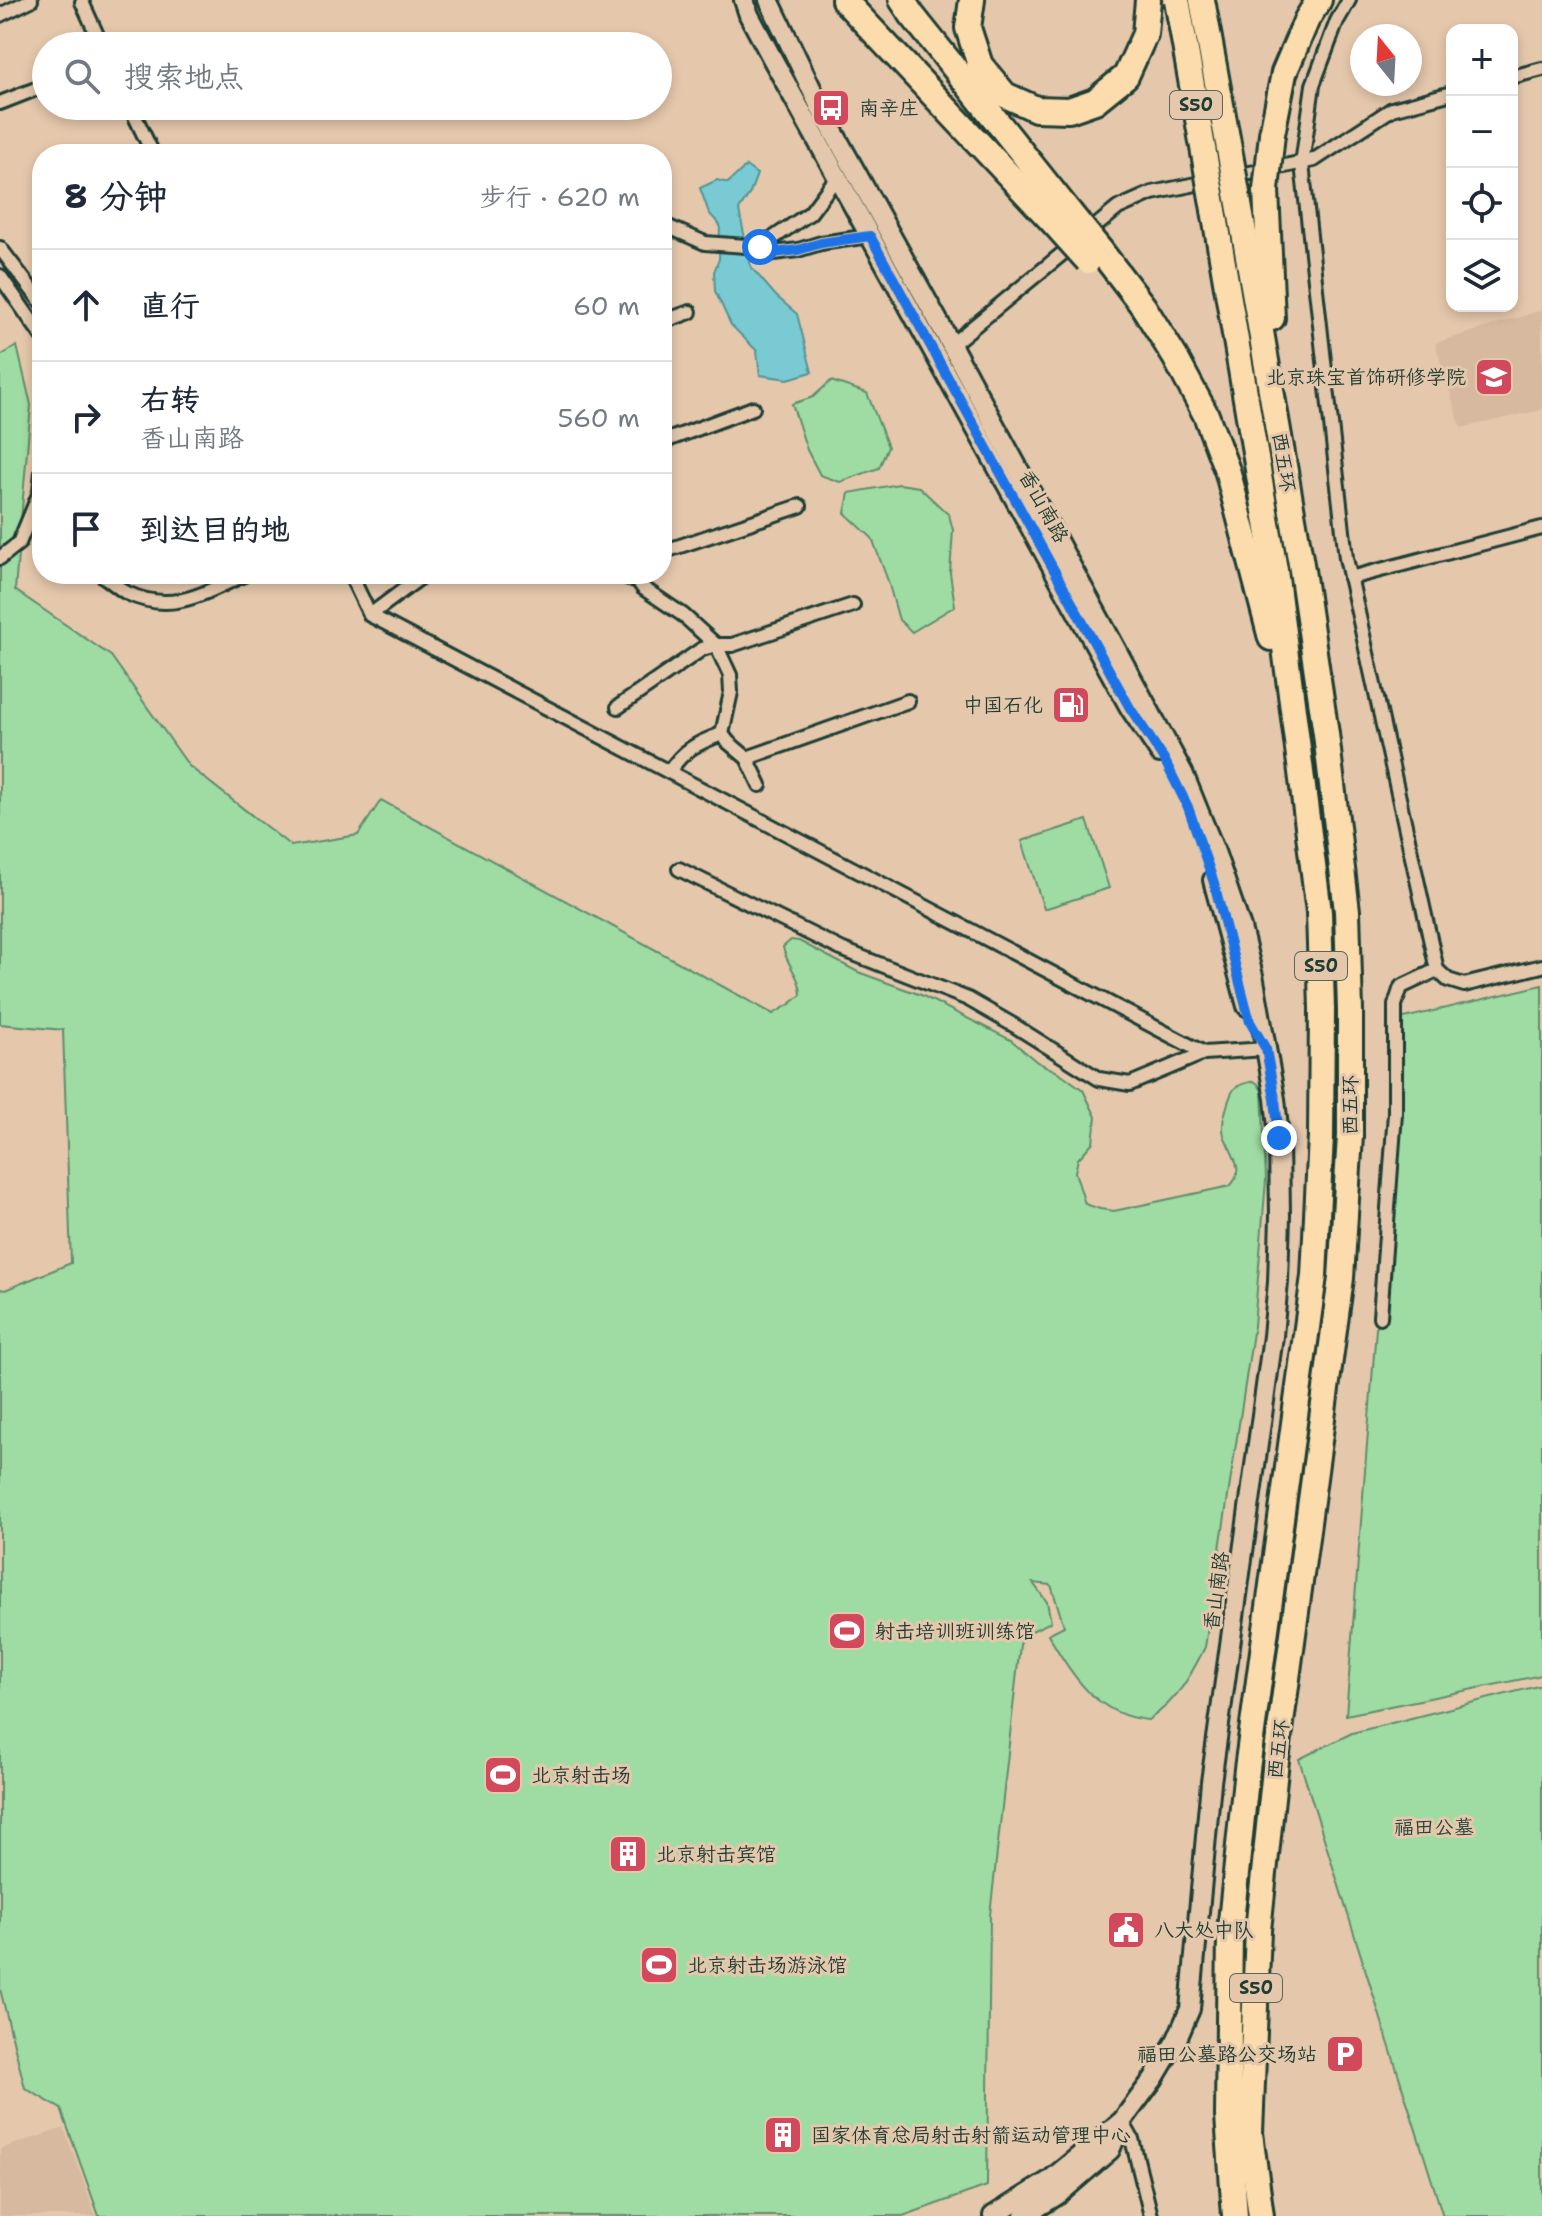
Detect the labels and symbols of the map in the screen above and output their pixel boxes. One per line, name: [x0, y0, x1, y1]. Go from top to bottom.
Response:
north arrow: [1350, 24, 1422, 96]
bus stop icon: 南辛庄: [810, 87, 852, 129]
road number: S50: [1170, 91, 1222, 119]
place label: 南辛庄: [859, 95, 919, 121]
route start: [742, 229, 778, 265]
school or university icon: 北京珠宝首饰研修学院: [1473, 356, 1515, 398]
place label: 北京珠宝首饰研修学院: [1266, 364, 1466, 390]
street label: 西五环: [1266, 430, 1302, 494]
street label: 香山南路: [1013, 465, 1075, 548]
fuel station icon: 中国石化: [1050, 684, 1092, 726]
place label: 中国石化: [963, 692, 1043, 718]
road number: S50: [1295, 952, 1347, 980]
street label: 西五环: [1337, 1075, 1363, 1135]
route end: [1261, 1120, 1297, 1156]
street label: 香山南路: [1198, 1549, 1235, 1632]
sports icon: 射击培训班训练馆: [826, 1610, 868, 1652]
place label: 射击培训班训练馆: [875, 1618, 1035, 1644]
street label: 西五环: [1261, 1718, 1295, 1780]
sports icon: 北京射击场: [482, 1754, 524, 1796]
place label: 北京射击场: [531, 1762, 631, 1788]
park label: 福田公墓: [1394, 1814, 1474, 1840]
building icon: 北京射击宾馆: [607, 1833, 649, 1875]
place label: 北京射击宾馆: [656, 1841, 776, 1867]
public building icon: 八大处中队: [1105, 1909, 1147, 1951]
place label: 八大处中队: [1154, 1917, 1254, 1943]
sports icon: 北京射击场游泳馆: [638, 1944, 680, 1986]
place label: 北京射击场游泳馆: [687, 1952, 847, 1978]
road number: S50: [1230, 1974, 1282, 2002]
parking icon: 福田公墓路公交场站: [1324, 2033, 1366, 2075]
place label: 福田公墓路公交场站: [1137, 2041, 1317, 2067]
building icon: 国家体育总局射击射箭运动管理中心: [762, 2114, 804, 2156]
place label: 国家体育总局射击射箭运动管理中心: [811, 2122, 1131, 2148]

